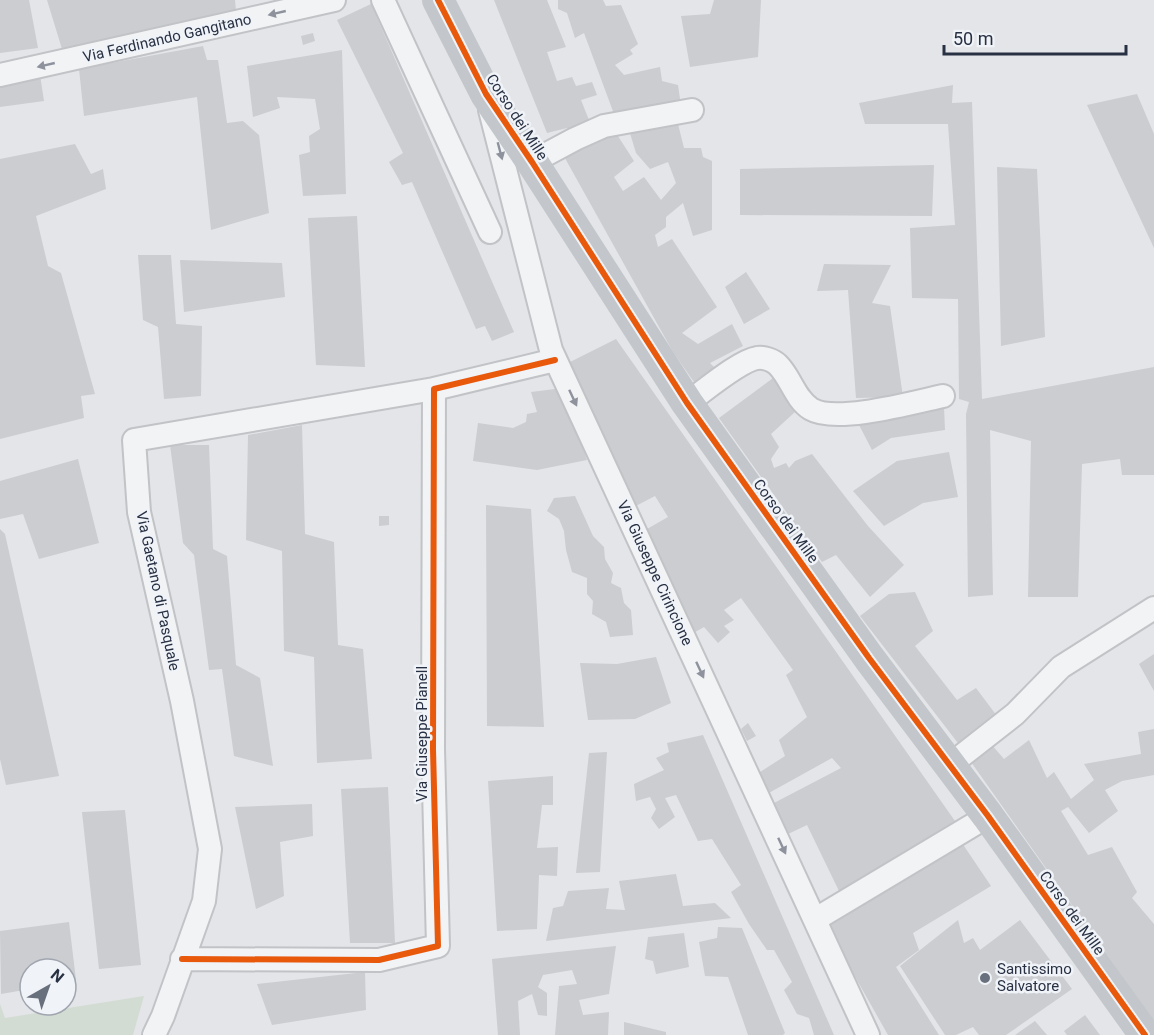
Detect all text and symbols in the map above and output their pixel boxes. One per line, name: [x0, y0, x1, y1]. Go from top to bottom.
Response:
one-way arrow: [267, 9, 286, 18]
street label: Via Ferdinando Gangitano: [81, 10, 253, 66]
scale bar: [944, 18, 1126, 56]
text: 50 m: [953, 28, 993, 49]
one-way arrow: [36, 61, 55, 70]
street label: Corso dei Mille: [482, 70, 552, 164]
one-way arrow: [496, 142, 506, 160]
one-way arrow: [569, 389, 578, 406]
street label: Corso dei Mille: [750, 476, 822, 566]
street label: Via Giuseppe Cirincione: [613, 498, 697, 649]
street label: Via Gaetano di Pasquale: [132, 510, 184, 672]
one-way arrow: [695, 661, 704, 678]
street label: Via Giuseppe Pianell: [413, 666, 431, 802]
one-way arrow: [778, 838, 787, 855]
street label: Corso dei Mille: [1036, 868, 1108, 958]
north arrow: [18, 957, 78, 1017]
place label: Santissimo Salvatore: [997, 960, 1072, 995]
text: N: [47, 965, 68, 987]
marker: Santissimo Salvatore: [978, 971, 992, 985]

